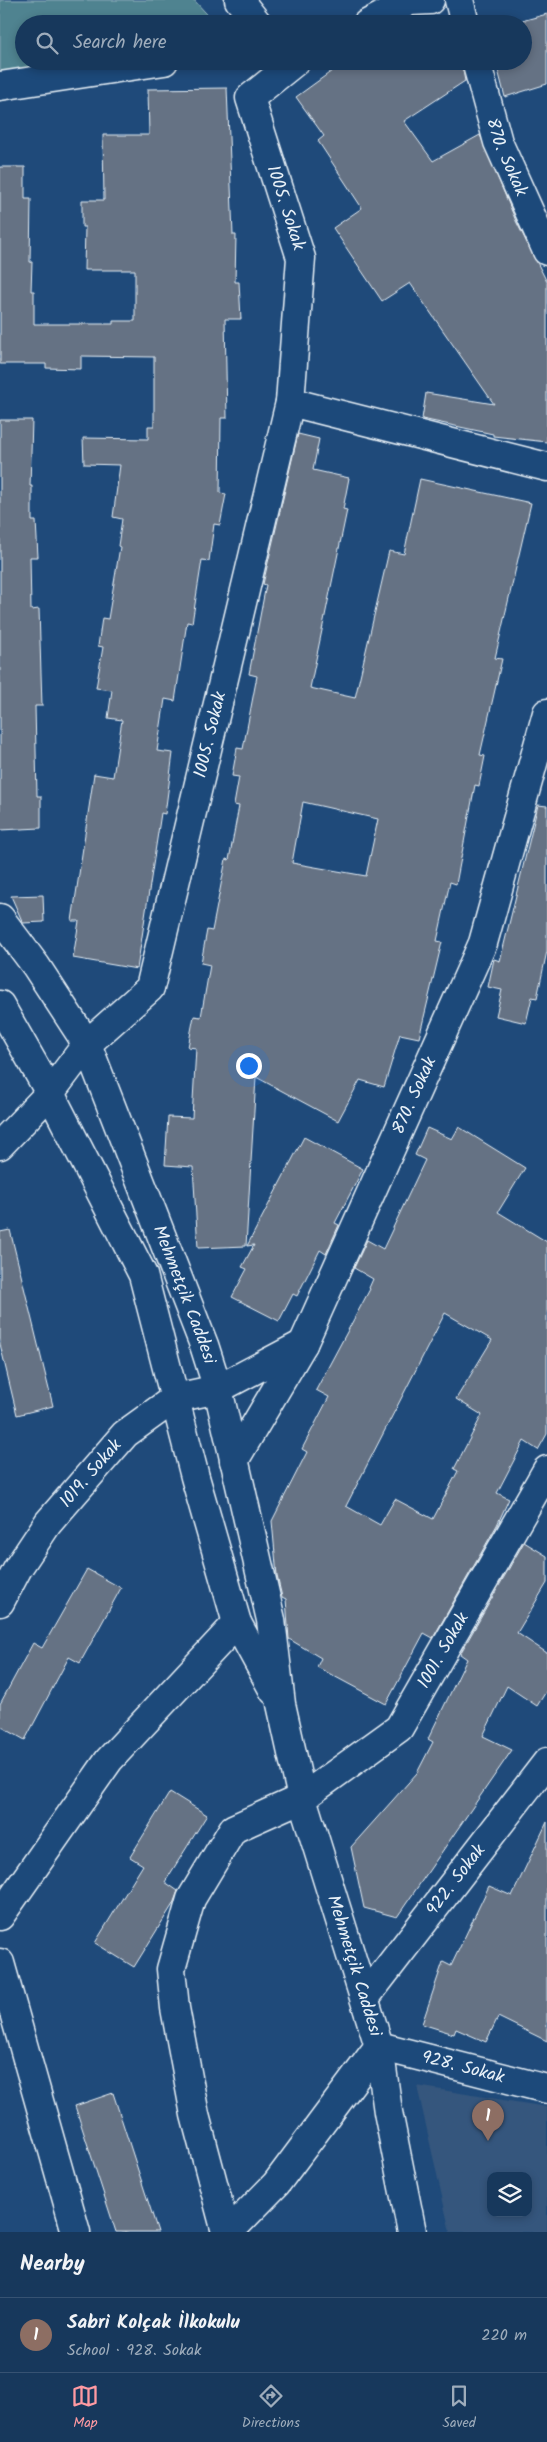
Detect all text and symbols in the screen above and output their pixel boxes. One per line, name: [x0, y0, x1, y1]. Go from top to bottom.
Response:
search box: [15, 15, 532, 70]
text: Search here: [73, 28, 167, 58]
icon: search: [33, 29, 61, 57]
street label: 870. Sokak: [478, 115, 535, 202]
street label: 1005. Sokak: [258, 162, 313, 255]
street label: 1005. Sokak: [186, 688, 235, 781]
street label: 870. Sokak: [384, 1052, 445, 1139]
your location: [236, 1053, 262, 1079]
street label: Mehmetçik Caddesi: [144, 1221, 224, 1368]
street label: 1019. Sokak: [52, 1432, 130, 1515]
street label: 1001. Sokak: [410, 1607, 477, 1694]
street label: 922. Sokak: [419, 1837, 494, 1922]
street label: Mehmetçik Caddesi: [319, 1892, 390, 2041]
street label: 928. Sokak: [418, 2043, 508, 2092]
pin: 1: [472, 2100, 504, 2141]
map controls: [487, 2172, 532, 2217]
button: layers: [487, 2172, 532, 2217]
text: Nearby: [20, 2248, 85, 2281]
text: Sabri Kolçak İlkokulu: [67, 2308, 240, 2338]
text: 1: [34, 2323, 38, 2348]
text: 220 m: [481, 2323, 527, 2348]
text: School · 928. Sokak: [67, 2338, 201, 2363]
tab: Map: [71, 2382, 99, 2434]
tab: Directions: [242, 2382, 300, 2434]
tab: Saved: [442, 2382, 476, 2434]

